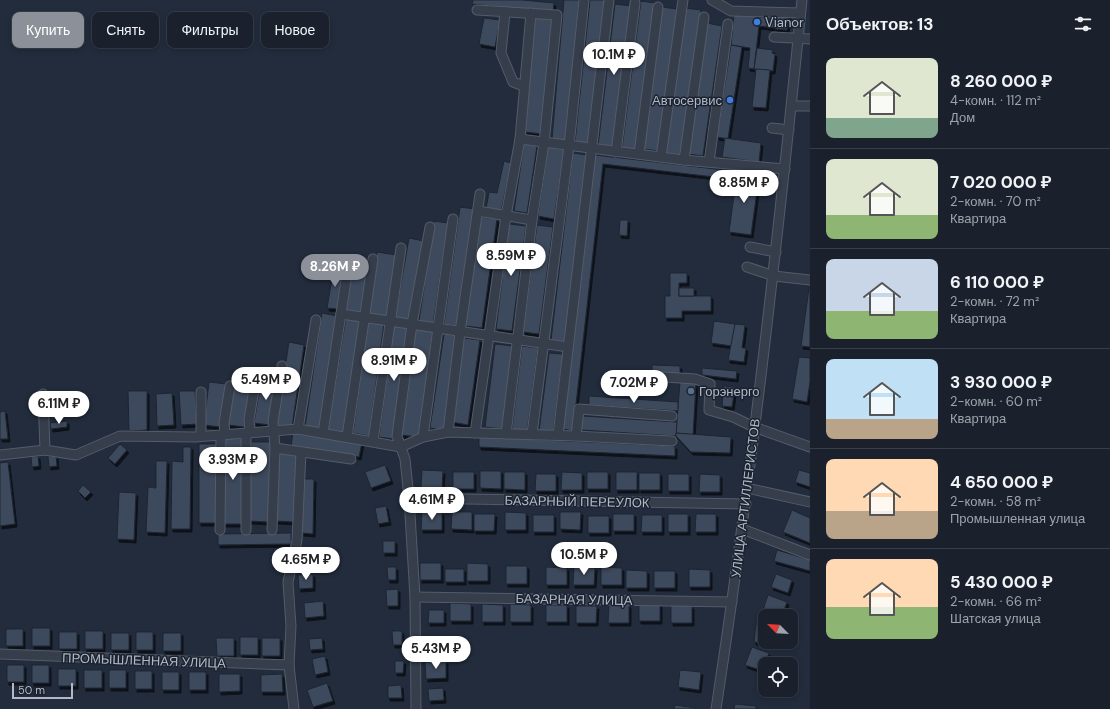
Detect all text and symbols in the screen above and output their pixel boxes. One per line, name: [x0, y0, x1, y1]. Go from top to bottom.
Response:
chip: Купить: [12, 12, 84, 48]
chip: Снять: [92, 12, 159, 48]
chip: Фильтры: [167, 12, 253, 48]
chip: Новое: [261, 12, 329, 48]
text: Объектов: 13: [826, 13, 934, 35]
icon: filters: [1072, 13, 1094, 35]
place label: Vianor: [765, 14, 804, 31]
marker: Vianor: [752, 17, 762, 27]
pin: 10.1M ₽: [577, 42, 651, 76]
text: 10.1M ₽: [592, 46, 636, 63]
text: 8 260 000 ₽: [950, 70, 1052, 92]
icon: home: [858, 74, 906, 122]
place label: Автосервис: [652, 92, 722, 109]
text: 4-комн. · 112 m²: [950, 92, 1041, 109]
marker: Автосервис: [725, 95, 735, 105]
text: Дом: [950, 109, 975, 126]
pin: 8.85M ₽: [707, 170, 781, 204]
text: 7 020 000 ₽: [950, 171, 1052, 193]
text: 8.85M ₽: [719, 174, 769, 191]
icon: home: [858, 175, 906, 223]
text: 2-комн. · 70 m²: [950, 193, 1041, 210]
text: Квартира: [950, 210, 1006, 227]
pin: 8.59M ₽: [474, 243, 548, 277]
text: 8.59M ₽: [486, 247, 536, 264]
pin: 8.26M ₽: [298, 254, 372, 288]
text: 8.26M ₽: [310, 258, 360, 275]
text: 6 110 000 ₽: [950, 271, 1044, 293]
icon: home: [858, 275, 906, 323]
text: 2-комн. · 72 m²: [950, 293, 1039, 310]
text: Квартира: [950, 310, 1006, 327]
pin: 8.91M ₽: [357, 348, 431, 382]
text: 8.91M ₽: [370, 352, 418, 369]
pin: 5.49M ₽: [229, 367, 303, 401]
pin: 7.02M ₽: [597, 370, 671, 404]
text: 5.49M ₽: [240, 371, 292, 388]
text: 3 930 000 ₽: [950, 371, 1052, 393]
text: 7.02M ₽: [610, 374, 658, 391]
icon: home: [858, 375, 906, 423]
place label: Горэнерго: [699, 383, 760, 400]
marker: Горэнерго: [686, 386, 696, 396]
pin: 6.11M ₽: [22, 391, 96, 425]
text: 2-комн. · 60 m²: [950, 393, 1042, 410]
text: 6.11M ₽: [37, 395, 81, 412]
text: Квартира: [950, 410, 1006, 427]
street label: УЛИЦА АРТИЛЛЕРИСТОВ: [727, 417, 764, 579]
pin: 3.93M ₽: [196, 447, 270, 481]
text: 3.93M ₽: [208, 451, 258, 468]
text: 4 650 000 ₽: [950, 471, 1053, 493]
icon: home: [858, 475, 906, 523]
pin: 4.61M ₽: [395, 487, 469, 521]
text: 4.61M ₽: [408, 491, 456, 508]
street label: БАЗАРНЫЙ ПЕРЕУЛОК: [504, 492, 650, 511]
text: 2-комн. · 58 m²: [950, 493, 1041, 510]
text: Промышленная улица: [950, 510, 1085, 527]
pin: 10.5M ₽: [547, 542, 621, 576]
text: 10.5M ₽: [560, 546, 608, 563]
pin: 4.65M ₽: [269, 547, 343, 581]
text: 4.65M ₽: [281, 551, 331, 568]
text: 5 430 000 ₽: [950, 571, 1053, 593]
icon: home: [858, 575, 906, 623]
street label: БАЗАРНАЯ УЛИЦА: [515, 590, 633, 609]
text: 2-комн. · 66 m²: [950, 593, 1041, 610]
north arrow: [758, 609, 798, 649]
map controls: [758, 609, 798, 697]
text: Шатская улица: [950, 610, 1041, 627]
pin: 5.43M ₽: [399, 636, 473, 670]
text: 5.43M ₽: [411, 640, 461, 657]
street label: ПРОМЫШЛЕННАЯ УЛИЦА: [62, 649, 226, 672]
button: locate: [758, 657, 798, 697]
scale bar: [12, 681, 73, 700]
text: 50 m: [18, 683, 45, 697]

